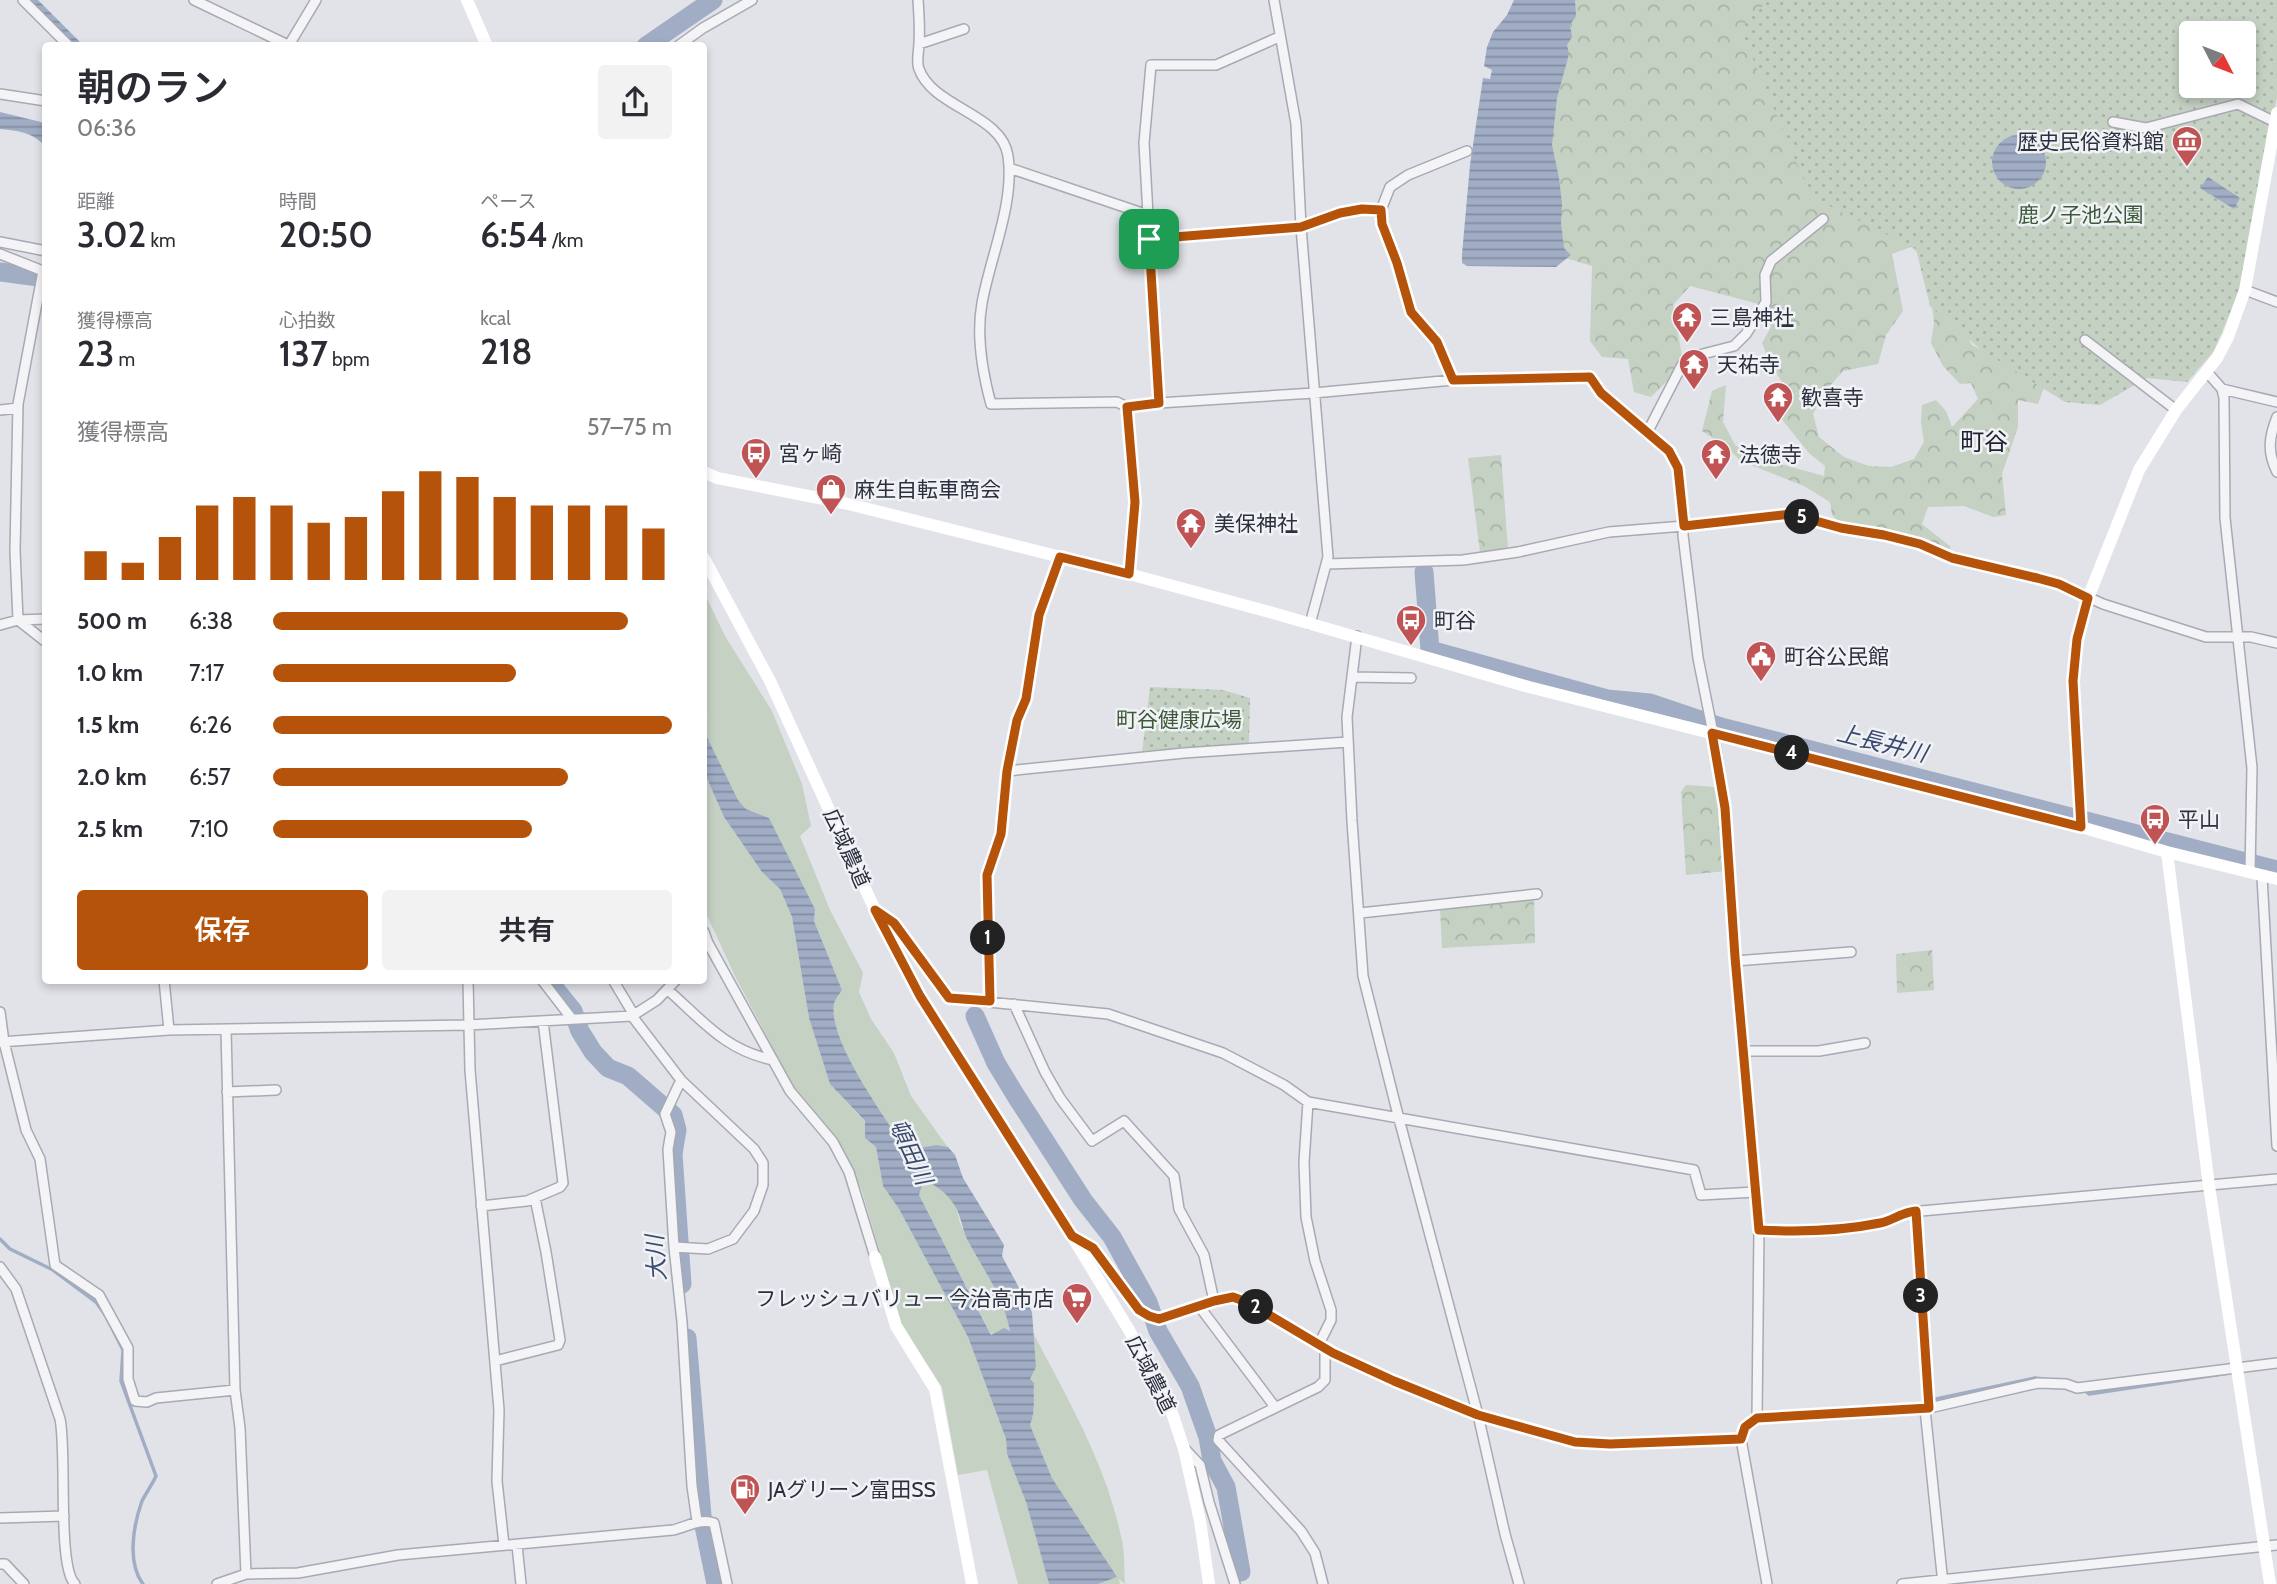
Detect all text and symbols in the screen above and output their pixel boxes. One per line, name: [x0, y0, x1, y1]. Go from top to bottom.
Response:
north arrow: [2179, 21, 2256, 98]
map controls: [2179, 21, 2256, 98]
text: 朝のラン: [77, 64, 229, 111]
button: share: [598, 65, 672, 139]
text: 06:36: [77, 114, 136, 142]
museum icon: 歴史民俗資料館: [2170, 124, 2204, 168]
place label: 歴史民俗資料館: [2017, 129, 2164, 154]
text: 距離: [77, 190, 115, 213]
text: 時間: [279, 190, 317, 213]
text: ペース: [480, 190, 536, 213]
park label: 鹿ノ子池公園: [2018, 202, 2144, 227]
pin: [1119, 209, 1179, 269]
text: 3.02: [77, 213, 146, 256]
text: 20:50: [279, 213, 373, 256]
text: 6:54: [480, 213, 548, 256]
icon: arrive: [1130, 220, 1168, 258]
text: km: [146, 229, 176, 252]
text: /km: [548, 229, 583, 252]
temple icon: 三島神社: [1670, 300, 1704, 344]
place label: 三島神社: [1710, 305, 1794, 330]
text: kcal: [480, 307, 511, 330]
text: 獲得標高: [77, 309, 153, 332]
text: 心拍数: [279, 309, 336, 332]
text: 218: [480, 330, 532, 373]
text: 23: [77, 332, 114, 375]
text: 137: [279, 332, 328, 375]
temple icon: 天祐寺: [1677, 347, 1711, 391]
text: m: [114, 348, 135, 371]
text: bpm: [328, 348, 370, 371]
place label: 天祐寺: [1717, 352, 1780, 377]
temple icon: 歓喜寺: [1761, 380, 1795, 424]
place label: 歓喜寺: [1801, 385, 1864, 410]
text: 57–75 m: [587, 413, 672, 441]
text: 獲得標高: [77, 418, 169, 446]
district label: 町谷: [1960, 427, 2008, 456]
bus stop icon: 宮ヶ崎: [739, 436, 773, 480]
temple icon: 法徳寺: [1699, 437, 1733, 481]
place label: 宮ヶ崎: [779, 441, 842, 466]
place label: 法徳寺: [1739, 442, 1802, 467]
shop icon: 麻生自転車商会: [814, 472, 848, 516]
place label: 麻生自転車商会: [854, 477, 1001, 502]
pin: 5: [1784, 500, 1820, 534]
text: 5: [1796, 505, 1807, 528]
temple icon: 美保神社: [1174, 506, 1208, 550]
place label: 美保神社: [1214, 511, 1298, 536]
bus stop icon: 町谷: [1394, 603, 1428, 647]
text: 500 m: [77, 607, 147, 635]
text: 6:38: [189, 607, 233, 635]
place label: 町谷: [1434, 608, 1476, 633]
public building icon: 町谷公民館: [1744, 639, 1778, 683]
place label: 町谷公民館: [1784, 644, 1889, 669]
text: 1.0 km: [77, 659, 143, 687]
text: 7:17: [189, 659, 224, 687]
park label: 町谷健康広場: [1116, 707, 1242, 732]
text: 1.5 km: [77, 711, 139, 739]
text: 6:26: [189, 711, 232, 739]
water label: 上長井川: [1834, 718, 1933, 768]
pin: 4: [1774, 736, 1810, 770]
text: 4: [1786, 741, 1797, 764]
text: 2.0 km: [77, 763, 147, 791]
text: 6:57: [189, 763, 231, 791]
bus stop icon: 平山: [2138, 802, 2172, 846]
street label: 広域農道: [818, 805, 876, 891]
place label: 平山: [2178, 807, 2220, 832]
text: 2.5 km: [77, 815, 143, 843]
text: 7:10: [189, 815, 229, 843]
button: 保存: [77, 890, 368, 970]
button: 共有: [382, 890, 672, 970]
pin: 1: [970, 920, 1006, 956]
text: 1: [984, 926, 991, 949]
water label: 頓田川: [884, 1115, 940, 1192]
water label: 大川: [640, 1231, 672, 1282]
pin: 3: [1904, 1278, 1938, 1314]
supermarket icon: フレッシュバリュー 今治高市店: [1060, 1281, 1094, 1325]
text: 3: [1915, 1284, 1926, 1307]
place label: フレッシュバリュー 今治高市店: [755, 1286, 1054, 1311]
pin: 2: [1238, 1290, 1274, 1324]
text: 2: [1250, 1295, 1261, 1318]
street label: 広域農道: [1121, 1331, 1181, 1417]
fuel station icon: JAグリーン富田SS: [728, 1472, 762, 1516]
place label: JAグリーン富田SS: [767, 1477, 936, 1502]

